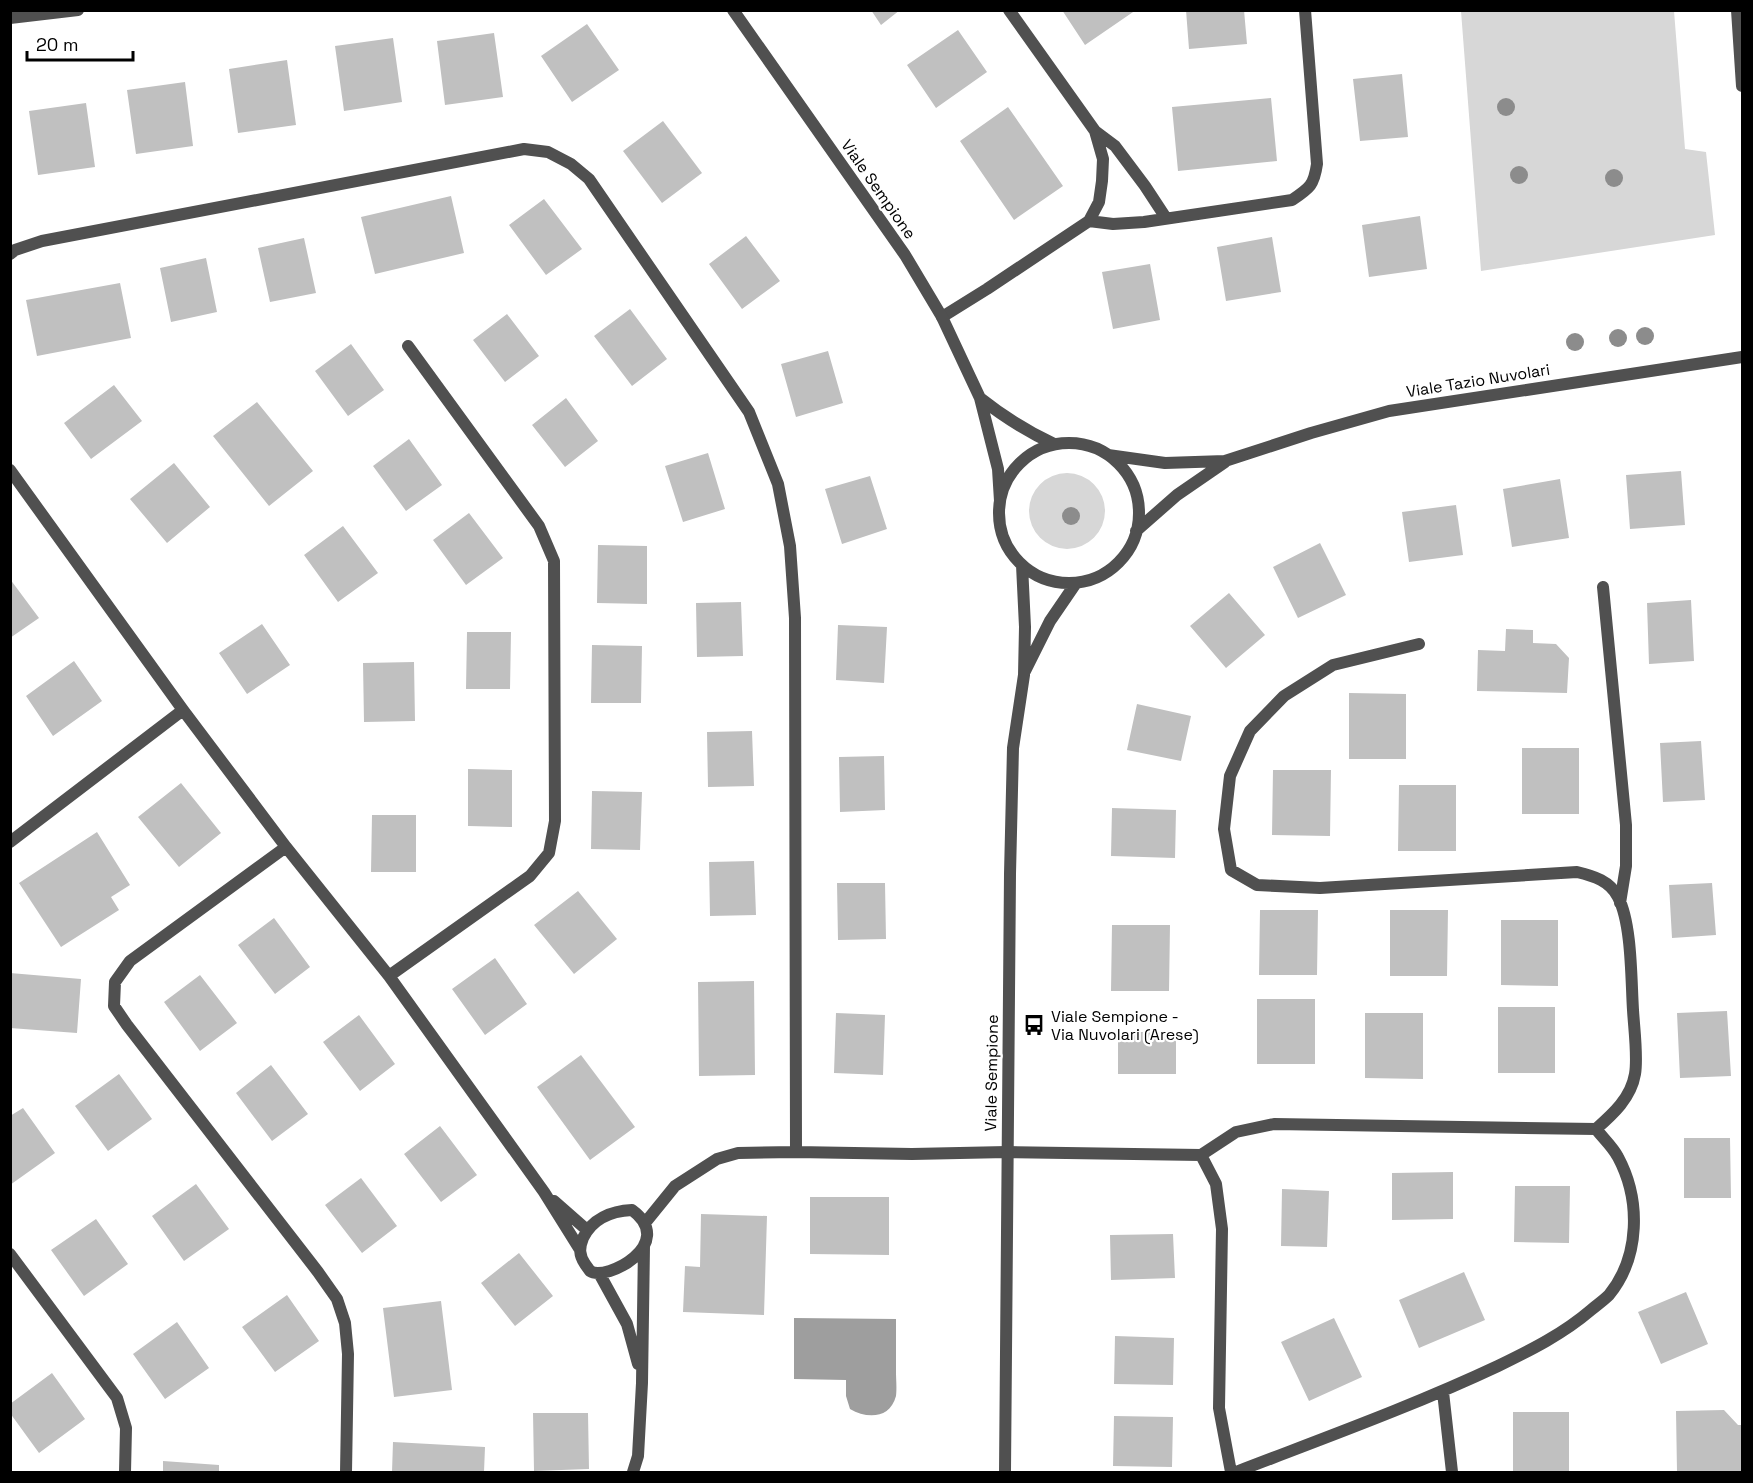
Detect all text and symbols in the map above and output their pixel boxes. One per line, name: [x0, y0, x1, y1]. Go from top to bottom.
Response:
scale bar: [27, 24, 134, 62]
text: 20 m: [36, 33, 79, 56]
street label: Viale Sempione: [836, 135, 921, 243]
street label: Viale Tazio Nuvolari: [1405, 359, 1551, 402]
place label: Viale Sempione - Via Nuvolari (Arese): [1051, 1006, 1199, 1045]
bus stop icon: Viale Sempione - Via Nuvolari (Arese): [1022, 1013, 1046, 1037]
street label: Viale Sempione: [980, 1014, 1003, 1132]

